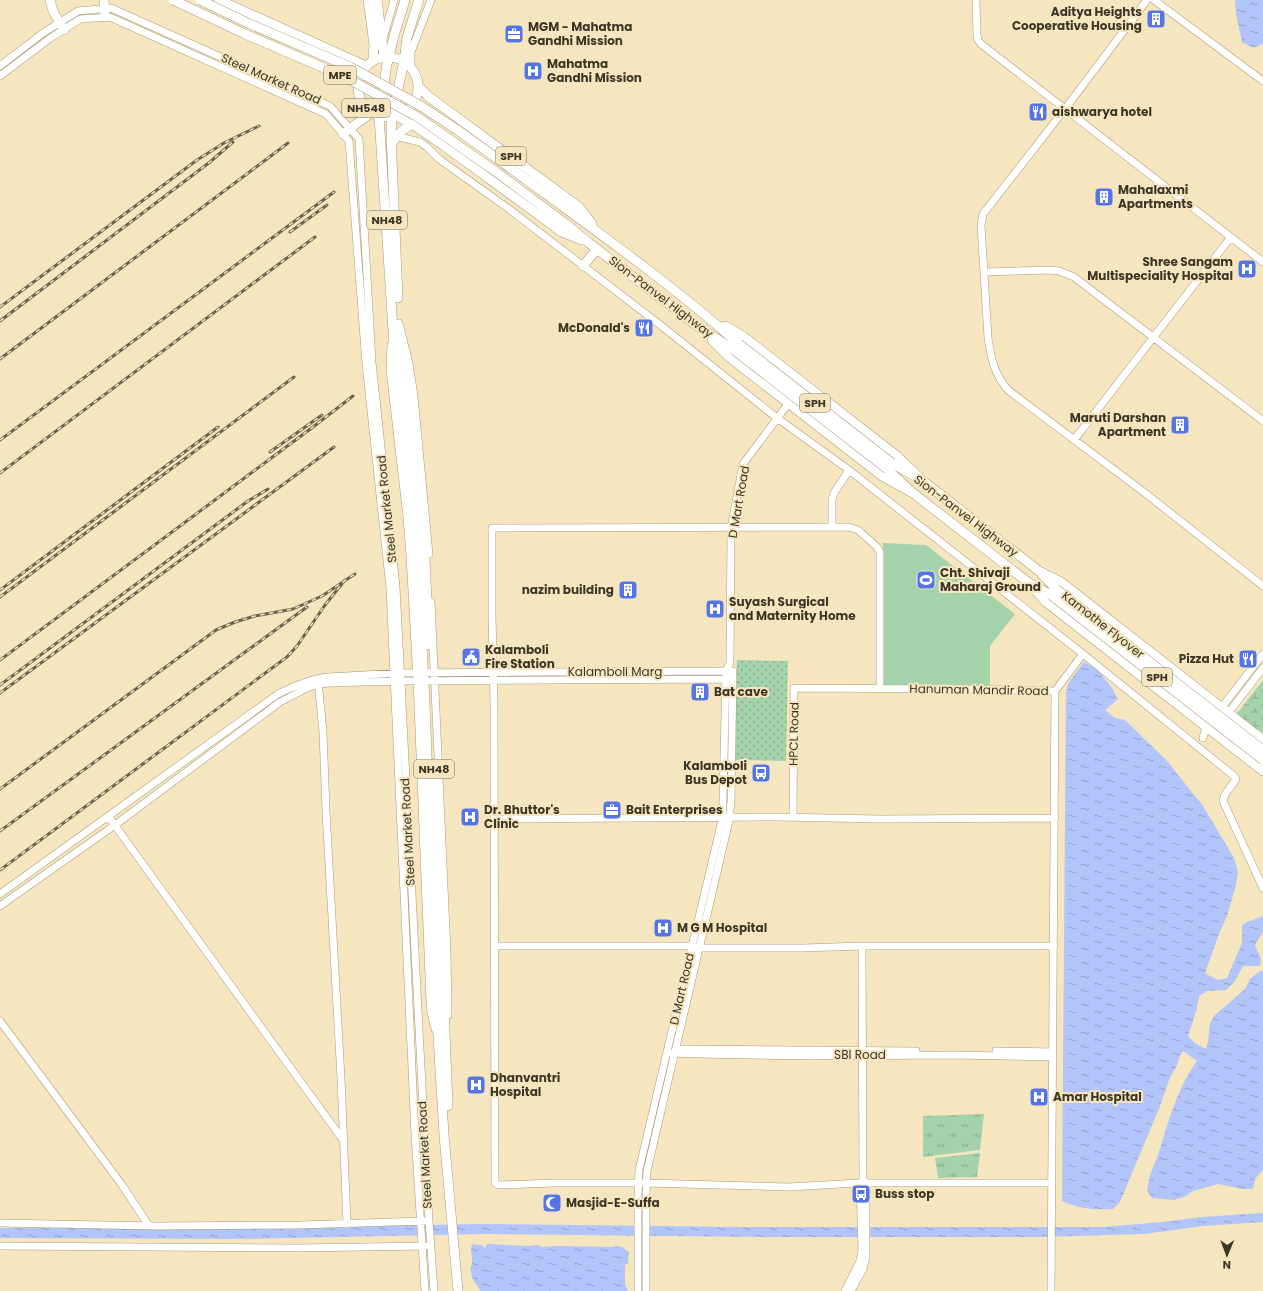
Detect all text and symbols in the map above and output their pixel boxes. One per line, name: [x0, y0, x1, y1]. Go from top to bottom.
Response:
place label: Aditya Heights Cooperative Housing: [1012, 3, 1142, 34]
building icon: Aditya Heights Cooperative Housing: [1145, 8, 1167, 30]
place label: MGM - Mahatma Gandhi Mission: [528, 18, 632, 49]
office icon: MGM - Mahatma Gandhi Mission: [503, 23, 525, 45]
street label: Steel Market Road: [219, 49, 324, 108]
place label: Mahatma Gandhi Mission: [547, 55, 642, 86]
hospital icon: Mahatma Gandhi Mission: [522, 60, 544, 82]
road number: MPE: [324, 66, 356, 84]
road number: NH548: [342, 99, 390, 117]
restaurant icon: aishwarya hotel: [1027, 101, 1049, 123]
place label: aishwarya hotel: [1052, 103, 1152, 120]
road number: SPH: [496, 147, 526, 165]
place label: Mahalaxmi Apartments: [1118, 181, 1193, 212]
building icon: Mahalaxmi Apartments: [1093, 186, 1115, 208]
road number: NH48: [367, 211, 407, 229]
street label: Sion-Panvel Highway: [606, 252, 717, 342]
place label: Shree Sangam Multispeciality Hospital: [1087, 253, 1233, 284]
hospital icon: Shree Sangam Multispeciality Hospital: [1236, 258, 1258, 280]
restaurant icon: McDonald's: [633, 317, 655, 339]
place label: McDonald's: [558, 319, 630, 336]
road number: SPH: [800, 394, 830, 412]
place label: Maruti Darshan Apartment: [1070, 409, 1166, 440]
building icon: Maruti Darshan Apartment: [1169, 414, 1191, 436]
street label: Steel Market Road: [372, 455, 401, 564]
street label: D Mart Road: [724, 464, 753, 540]
street label: Sion-Panvel Highway: [911, 471, 1022, 561]
place label: Cht. Shivaji Maharaj Ground: [940, 564, 1041, 595]
sports icon: Cht. Shivaji Maharaj Ground: [915, 569, 937, 591]
building icon: nazim building: [617, 579, 639, 601]
place label: nazim building: [522, 581, 614, 598]
street label: Kamothe Flyover: [1059, 587, 1148, 662]
place label: Suyash Surgical and Maternity Home: [729, 593, 856, 624]
hospital icon: Suyash Surgical and Maternity Home: [704, 598, 726, 620]
place label: Kalamboli Fire Station: [485, 641, 555, 672]
public building icon: Kalamboli Fire Station: [460, 646, 482, 668]
restaurant icon: Pizza Hut: [1237, 648, 1259, 670]
place label: Pizza Hut: [1179, 650, 1234, 667]
street label: Kalamboli Marg: [568, 663, 662, 680]
road number: SPH: [1142, 668, 1172, 686]
street label: Hanuman Mandir Road: [909, 680, 1049, 699]
building icon: Bat cave: [689, 681, 711, 703]
place label: Bat cave: [714, 683, 768, 700]
street label: HPCL Road: [784, 702, 803, 766]
place label: Kalamboli Bus Depot: [683, 757, 747, 788]
road number: NH48: [414, 760, 454, 778]
bus stop icon: Kalamboli Bus Depot: [750, 762, 772, 784]
street label: Steel Market Road: [396, 778, 419, 886]
office icon: Bait Enterprises: [601, 799, 623, 821]
place label: Dr. Bhuttor's Clinic: [484, 801, 560, 832]
place label: Bait Enterprises: [626, 801, 723, 818]
hospital icon: Dr. Bhuttor's Clinic: [459, 806, 481, 828]
hospital icon: M G M Hospital: [652, 917, 674, 939]
place label: M G M Hospital: [677, 919, 767, 936]
street label: D Mart Road: [665, 951, 698, 1027]
street label: SBI Road: [834, 1046, 886, 1063]
place label: Dhanvantri Hospital: [490, 1069, 560, 1100]
hospital icon: Dhanvantri Hospital: [465, 1074, 487, 1096]
hospital icon: Amar Hospital: [1028, 1086, 1050, 1108]
place label: Amar Hospital: [1053, 1088, 1142, 1105]
street label: Steel Market Road: [413, 1101, 436, 1209]
bus stop icon: Buss stop: [850, 1183, 872, 1205]
place label: Buss stop: [875, 1185, 934, 1202]
mosque icon: Masjid-E-Suffa: [541, 1192, 563, 1214]
place label: Masjid-E-Suffa: [566, 1194, 660, 1211]
north arrow: [1207, 1235, 1247, 1275]
text: N: [1223, 1257, 1231, 1273]

